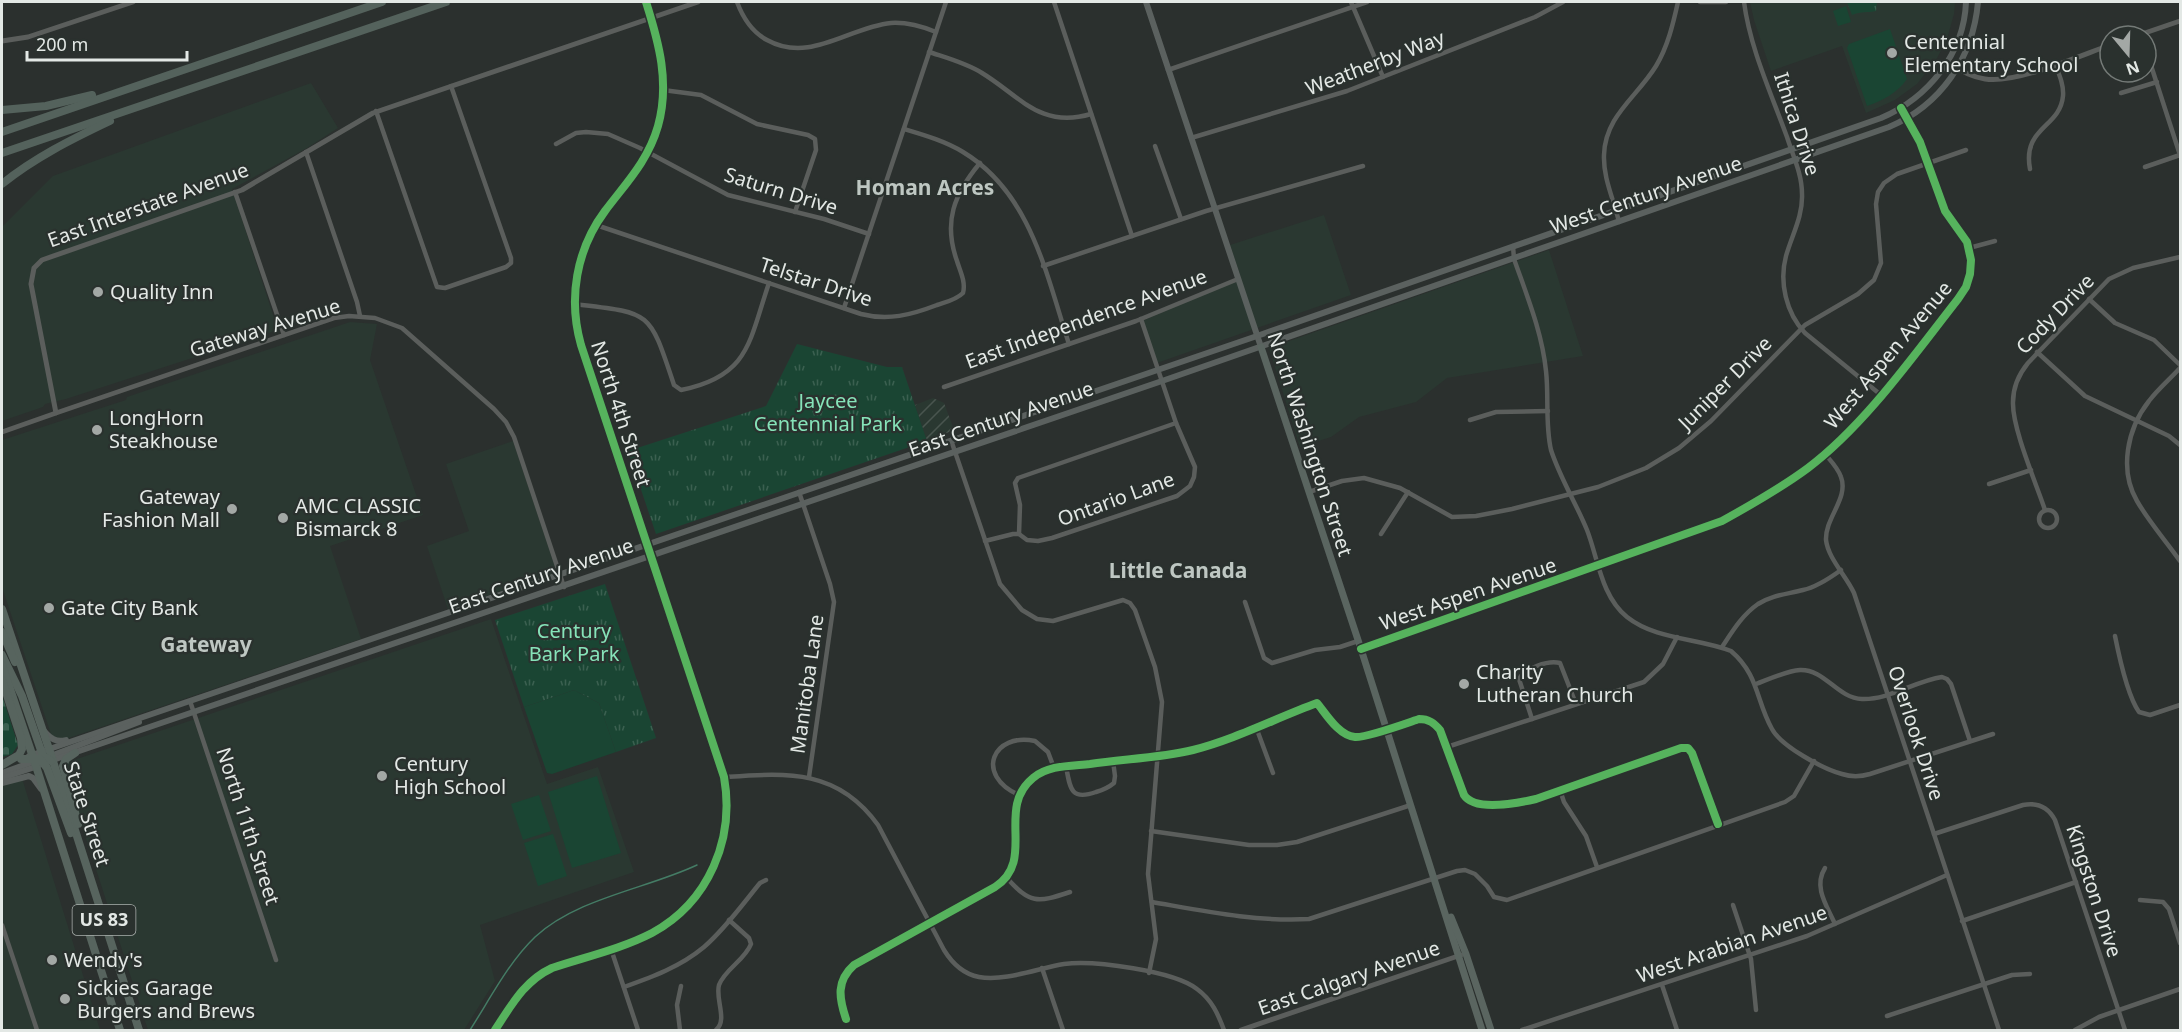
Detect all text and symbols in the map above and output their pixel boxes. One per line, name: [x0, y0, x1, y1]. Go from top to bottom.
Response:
street label: Weatherby Way: [1301, 23, 1449, 101]
scale bar: [27, 24, 188, 62]
north arrow: [2098, 24, 2158, 84]
place label: Centennial Elementary School: [1904, 28, 2078, 78]
text: 200 m: [36, 32, 88, 56]
marker: Centennial Elementary School: [1885, 46, 1899, 60]
text: N: [2123, 56, 2143, 81]
street label: Ithica Drive: [1768, 69, 1827, 179]
street label: West Century Avenue: [1546, 149, 1745, 240]
street label: East Interstate Avenue: [44, 156, 252, 254]
street label: Saturn Drive: [721, 160, 841, 221]
district label: Homan Acres: [856, 173, 994, 201]
street label: Telstar Drive: [756, 251, 876, 312]
street label: East Independence Avenue: [961, 262, 1210, 375]
street label: Cody Drive: [2010, 268, 2100, 360]
street label: West Aspen Avenue: [1818, 275, 1957, 434]
place label: Quality Inn: [110, 278, 214, 305]
marker: Quality Inn: [91, 285, 105, 299]
street label: Gateway Avenue: [186, 292, 344, 363]
street label: North Washington Street: [1261, 328, 1360, 559]
street label: Juniper Drive: [1671, 330, 1777, 437]
street label: North 4th Street: [585, 337, 658, 490]
street label: East Century Avenue: [905, 374, 1097, 463]
park label: Jaycee Centennial Park: [754, 387, 903, 437]
place label: LongHorn Steakhouse: [109, 404, 218, 454]
marker: LongHorn Steakhouse: [90, 423, 104, 437]
street label: Ontario Lane: [1054, 465, 1178, 532]
place label: Gateway Fashion Mall: [102, 483, 221, 533]
place label: AMC CLASSIC Bismarck 8: [295, 492, 421, 542]
marker: Gateway Fashion Mall: [225, 502, 239, 516]
marker: AMC CLASSIC Bismarck 8: [276, 511, 290, 525]
street label: East Century Avenue: [445, 531, 637, 620]
street label: West Aspen Avenue: [1376, 551, 1560, 636]
district label: Little Canada: [1109, 556, 1247, 584]
place label: Gate City Bank: [61, 594, 198, 621]
marker: Gate City Bank: [42, 601, 56, 615]
street label: Manitoba Lane: [783, 613, 830, 755]
park label: Century Bark Park: [529, 617, 620, 667]
district label: Gateway: [160, 630, 252, 658]
place label: Charity Lutheran Church: [1476, 658, 1634, 708]
street label: Overlook Drive: [1882, 662, 1951, 804]
marker: Charity Lutheran Church: [1457, 677, 1471, 691]
street label: North 11th Street: [210, 744, 287, 908]
place label: Century High School: [394, 750, 506, 800]
street label: State Street: [58, 758, 117, 870]
marker: Century High School: [375, 769, 389, 783]
street label: Kingston Drive: [2060, 821, 2129, 961]
street label: West Arabian Avenue: [1633, 898, 1831, 989]
road number: US 83: [72, 905, 136, 935]
street label: East Calgary Avenue: [1254, 934, 1443, 1021]
place label: Wendy's: [64, 946, 143, 973]
marker: Wendy's: [45, 953, 59, 967]
place label: Sickies Garage Burgers and Brews: [77, 974, 255, 1024]
marker: Sickies Garage Burgers and Brews: [58, 992, 72, 1006]

